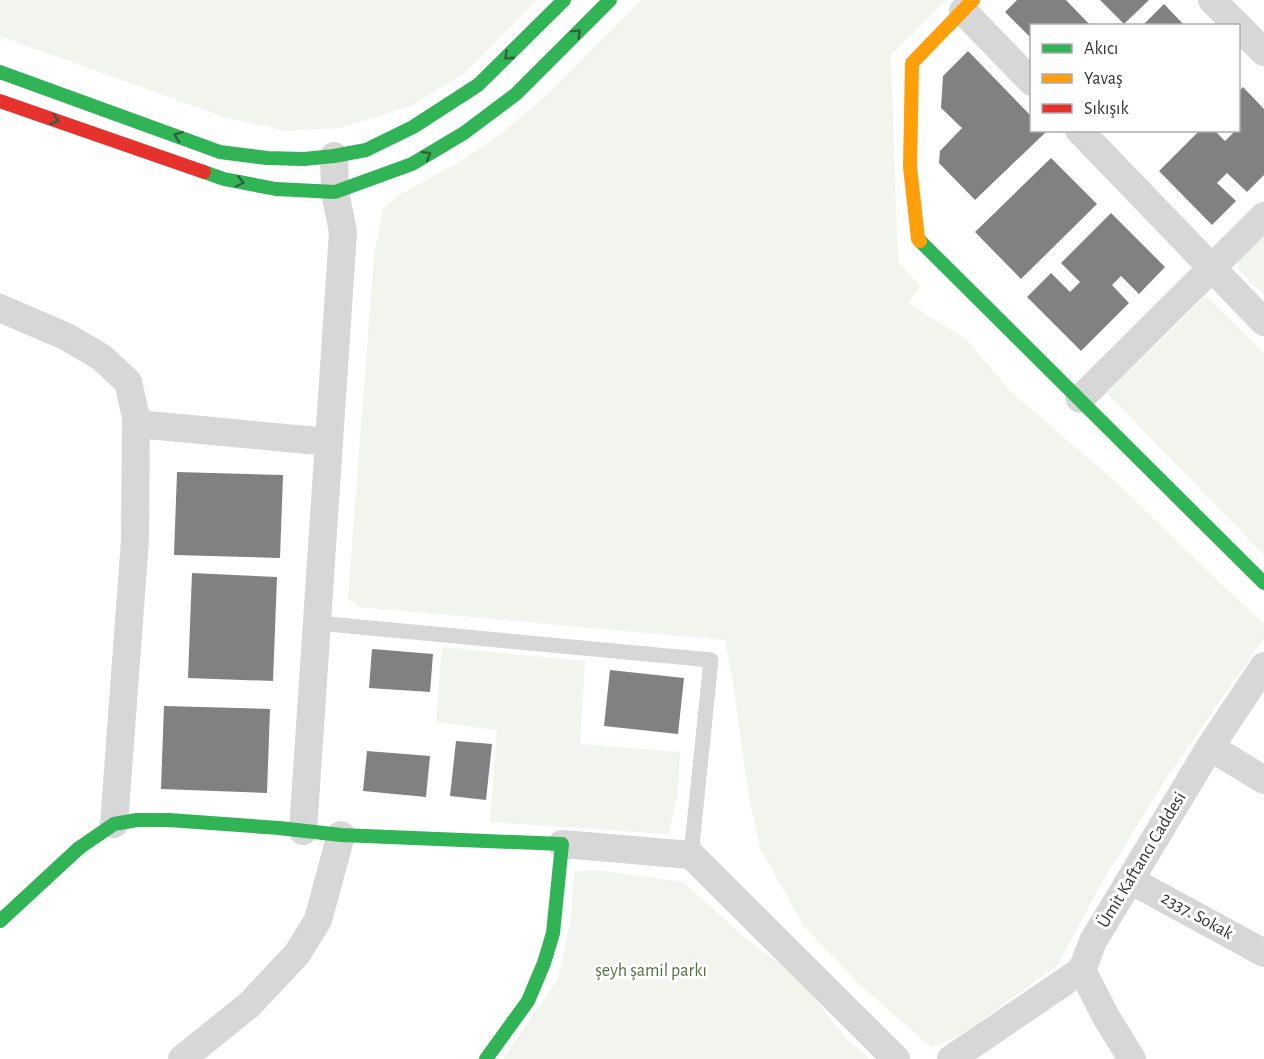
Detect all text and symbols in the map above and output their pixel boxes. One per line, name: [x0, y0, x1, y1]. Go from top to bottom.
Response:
legend: [1030, 24, 1240, 132]
one-way arrow: [571, 29, 581, 40]
text: Akıcı: [1084, 40, 1118, 58]
one-way arrow: [504, 48, 515, 59]
text: Yavaş: [1084, 70, 1123, 88]
text: Sıkışık: [1084, 100, 1129, 118]
one-way arrow: [49, 113, 60, 126]
one-way arrow: [173, 131, 184, 144]
one-way arrow: [421, 151, 431, 163]
one-way arrow: [235, 175, 245, 188]
street label: Ümit Kaftancı Caddesi: [1093, 788, 1190, 931]
street label: 2337. Sokak: [1158, 889, 1237, 943]
park label: şeyh şamil parkı: [595, 962, 707, 980]

